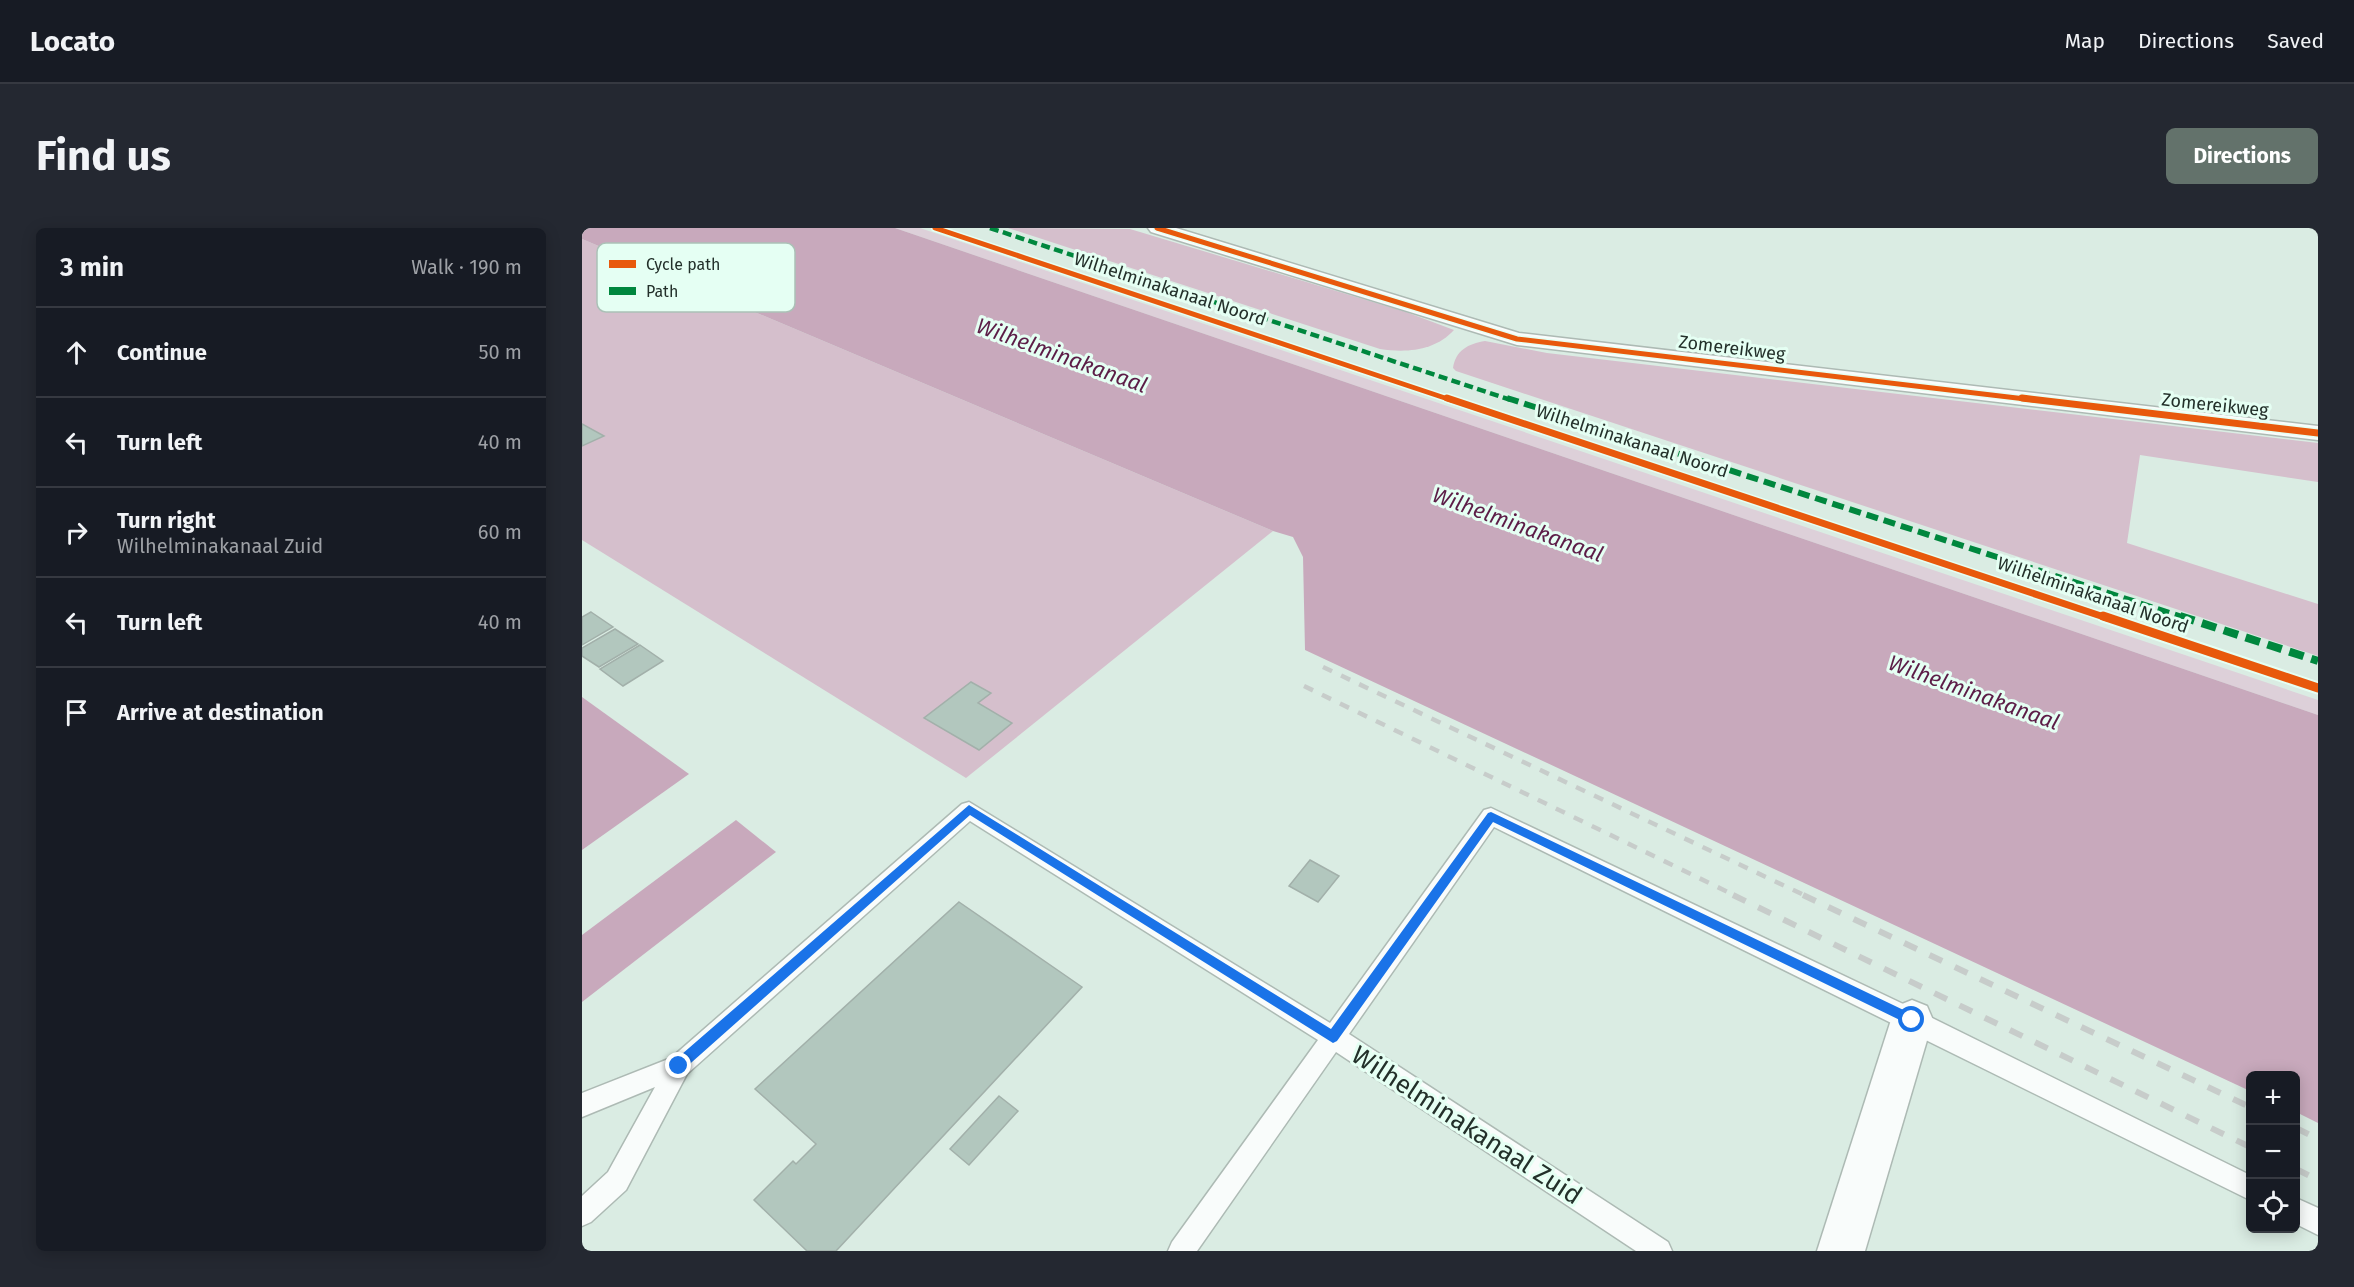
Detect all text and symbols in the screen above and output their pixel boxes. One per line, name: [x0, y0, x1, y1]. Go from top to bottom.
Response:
text: Locato: [30, 25, 115, 58]
text: Map: [2065, 28, 2105, 54]
text: Directions: [2138, 28, 2234, 54]
text: Saved: [2267, 28, 2324, 54]
button: Directions: [2166, 128, 2318, 184]
text: Find us: [36, 131, 171, 181]
legend: [597, 243, 795, 312]
street label: Wilhelminakanaal Noord: [1071, 248, 1269, 330]
text: 3 min: [60, 252, 124, 283]
text: Walk · 190 m: [411, 255, 522, 279]
text: Cycle path: [646, 255, 720, 274]
text: Path: [646, 282, 678, 301]
water label: Wilhelminakanaal: [973, 312, 1151, 399]
street label: Zomereikweg: [1677, 331, 1787, 366]
icon: ahead: [60, 336, 93, 369]
text: Continue: [117, 339, 207, 366]
text: 50 m: [478, 340, 522, 364]
street label: Zomereikweg: [2160, 388, 2270, 422]
street label: Wilhelminakanaal Noord: [1533, 400, 1731, 482]
icon: left: [60, 426, 93, 459]
text: Turn left: [117, 429, 202, 456]
text: 40 m: [478, 430, 522, 454]
water label: Wilhelminakanaal: [1429, 481, 1607, 568]
text: Turn right: [117, 507, 216, 534]
icon: right: [60, 516, 93, 549]
text: 60 m: [478, 520, 522, 544]
text: Wilhelminakanaal Zuid: [117, 534, 323, 558]
street label: Wilhelminakanaal Noord: [1994, 552, 2192, 638]
icon: left: [60, 606, 93, 639]
text: Turn left: [117, 609, 202, 636]
text: 40 m: [478, 610, 522, 634]
water label: Wilhelminakanaal: [1885, 649, 2063, 736]
icon: arrive: [60, 696, 93, 729]
text: Arrive at destination: [117, 699, 324, 726]
route start: [1898, 1006, 1924, 1032]
street label: Wilhelminakanaal Zuid: [1346, 1039, 1588, 1211]
route end: [665, 1052, 691, 1078]
map controls: [2246, 1071, 2300, 1233]
button: +: [2246, 1071, 2300, 1125]
button: −: [2246, 1125, 2300, 1179]
button: locate: [2246, 1179, 2300, 1233]

